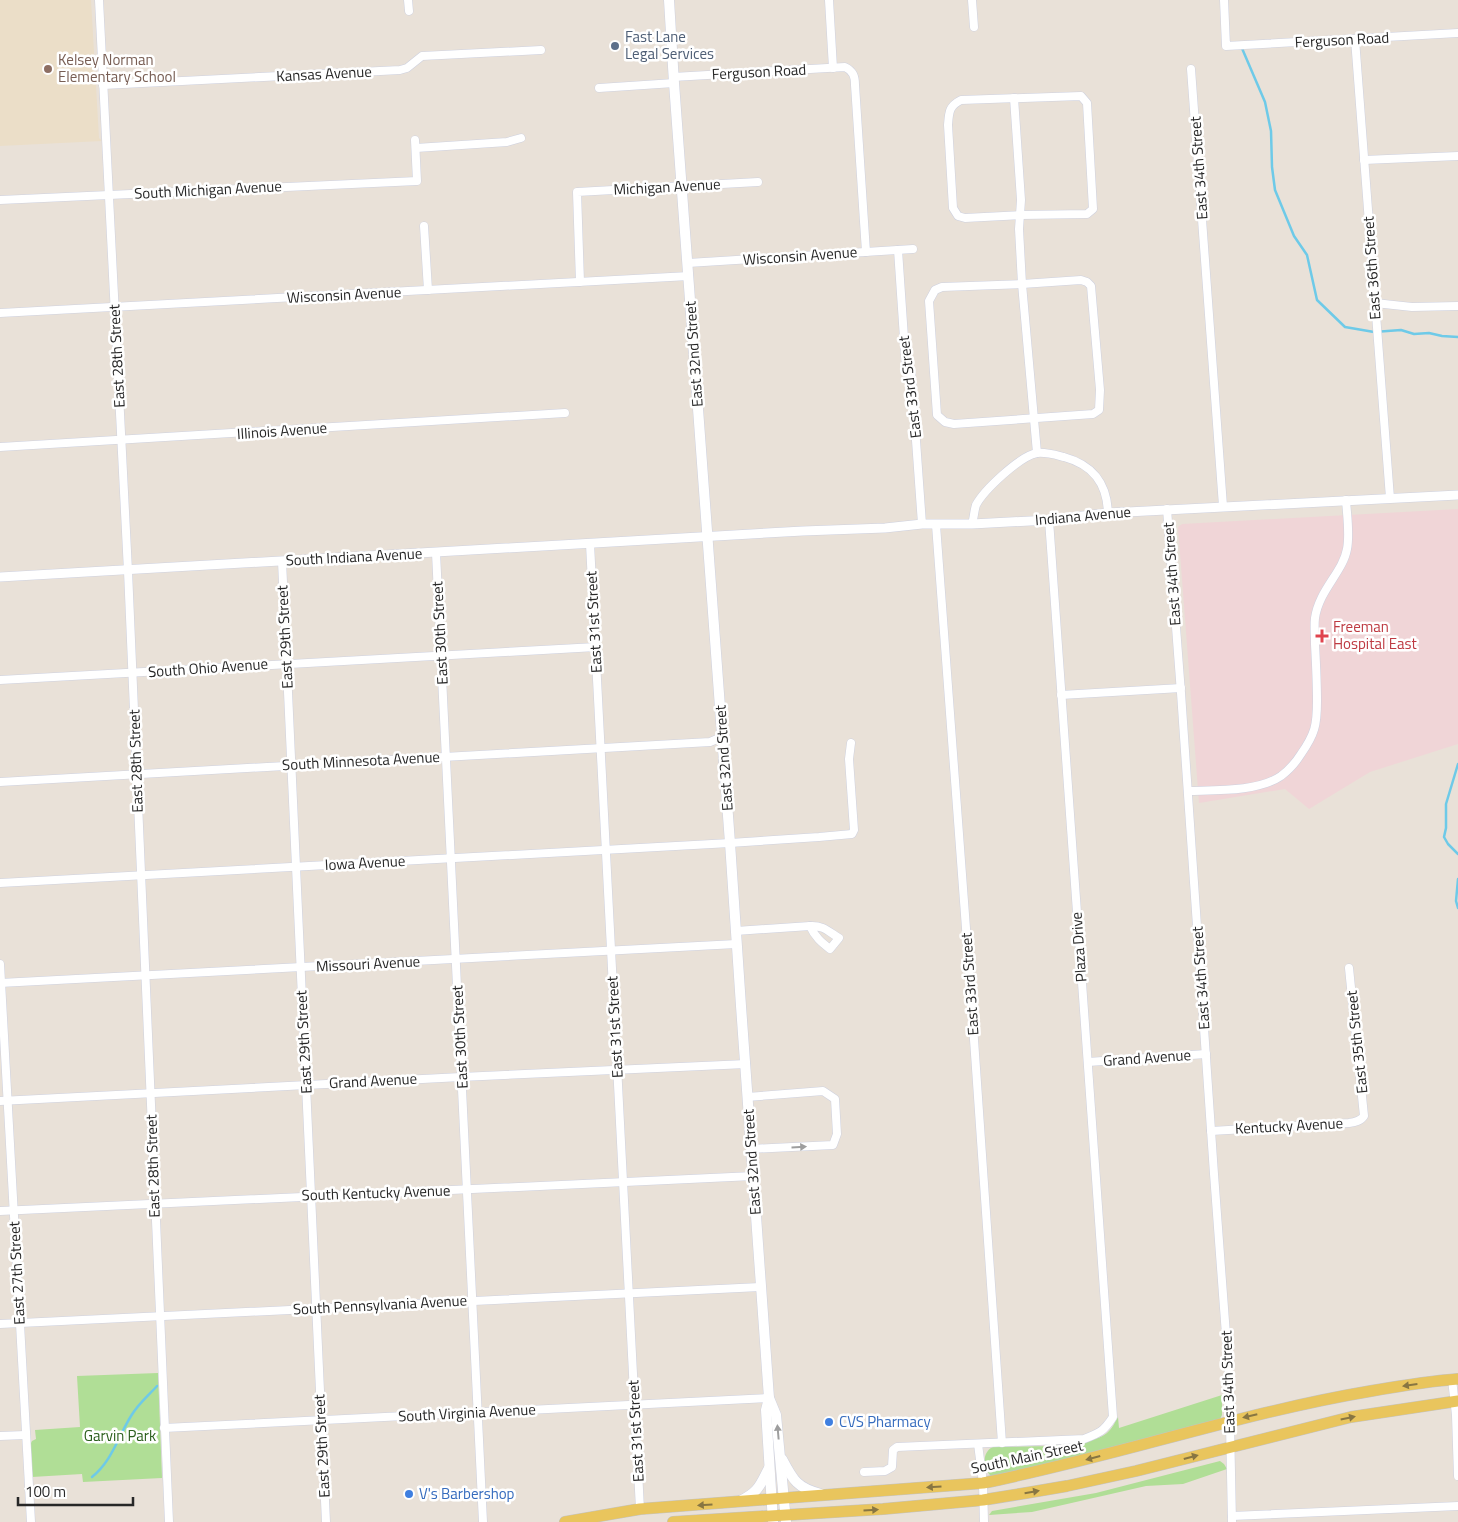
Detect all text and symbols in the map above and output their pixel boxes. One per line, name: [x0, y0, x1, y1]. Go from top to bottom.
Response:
place label: Fast Lane Legal Services: [625, 25, 714, 65]
street label: Ferguson Road: [1294, 26, 1390, 53]
marker: Fast Lane Legal Services: [609, 40, 621, 52]
place label: Kelsey Norman Elementary School: [58, 48, 176, 88]
street label: Ferguson Road: [711, 58, 807, 85]
street label: Kansas Avenue: [276, 60, 372, 87]
marker: Kelsey Norman Elementary School: [42, 63, 54, 75]
street label: East 34th Street: [1183, 115, 1214, 220]
street label: Michigan Avenue: [613, 172, 721, 201]
street label: South Michigan Avenue: [134, 174, 282, 205]
street label: East 36th Street: [1356, 215, 1387, 320]
street label: Wisconsin Avenue: [742, 240, 858, 271]
street label: Wisconsin Avenue: [286, 280, 402, 309]
street label: East 32nd Street: [678, 300, 709, 408]
street label: East 28th Street: [102, 303, 131, 408]
street label: East 33rd Street: [892, 334, 927, 440]
street label: Illinois Avenue: [236, 416, 328, 445]
street label: Indiana Avenue: [1034, 500, 1132, 531]
street label: East 34th Street: [1156, 521, 1187, 626]
street label: South Indiana Avenue: [285, 541, 423, 572]
street label: East 31st Street: [579, 570, 608, 674]
street label: East 30th Street: [425, 580, 454, 685]
street label: East 29th Street: [270, 584, 299, 689]
place label: Freeman Hospital East: [1333, 615, 1417, 655]
marker: Freeman Hospital East: [1315, 629, 1329, 643]
street label: South Ohio Avenue: [147, 652, 269, 683]
street label: East 32nd Street: [708, 704, 739, 812]
street label: East 28th Street: [122, 708, 149, 813]
street label: South Minnesota Avenue: [281, 745, 440, 776]
street label: Iowa Avenue: [324, 849, 406, 876]
street label: Plaza Drive: [1065, 911, 1092, 983]
street label: East 34th Street: [1185, 925, 1216, 1030]
street label: East 33rd Street: [954, 931, 985, 1036]
street label: Missouri Avenue: [315, 949, 421, 978]
street label: East 31st Street: [600, 975, 629, 1079]
street label: East 30th Street: [445, 984, 474, 1089]
street label: East 29th Street: [289, 989, 318, 1094]
street label: East 35th Street: [1340, 989, 1373, 1095]
street label: Grand Avenue: [1102, 1043, 1192, 1072]
street label: Grand Avenue: [328, 1067, 418, 1094]
street label: East 32nd Street: [736, 1108, 767, 1216]
street label: Kentucky Avenue: [1234, 1111, 1344, 1140]
street label: East 28th Street: [139, 1113, 166, 1218]
one-way arrow: [792, 1143, 808, 1151]
street label: South Kentucky Avenue: [301, 1178, 451, 1207]
street label: East 27th Street: [2, 1220, 31, 1325]
street label: South Pennsylvania Avenue: [292, 1288, 468, 1321]
street label: East 34th Street: [1214, 1329, 1241, 1434]
street label: East 31st Street: [621, 1379, 650, 1483]
one-way arrow: [1401, 1381, 1417, 1389]
street label: East 29th Street: [307, 1393, 336, 1498]
street label: South Virginia Avenue: [398, 1397, 536, 1428]
place label: CVS Pharmacy: [839, 1410, 931, 1433]
one-way arrow: [1243, 1412, 1258, 1420]
one-way arrow: [1341, 1413, 1357, 1421]
marker: CVS Pharmacy: [823, 1416, 835, 1428]
park label: Garvin Park: [84, 1424, 156, 1447]
one-way arrow: [774, 1424, 782, 1440]
street label: South Main Street: [969, 1433, 1086, 1480]
one-way arrow: [1183, 1452, 1198, 1460]
one-way arrow: [1086, 1454, 1101, 1462]
scale bar: [18, 1474, 132, 1506]
text: 100 m: [25, 1480, 66, 1503]
place label: V's Barbershop: [419, 1482, 515, 1505]
one-way arrow: [926, 1483, 942, 1491]
marker: V's Barbershop: [403, 1488, 415, 1500]
one-way arrow: [1024, 1488, 1040, 1496]
one-way arrow: [697, 1501, 713, 1509]
one-way arrow: [863, 1505, 879, 1513]

